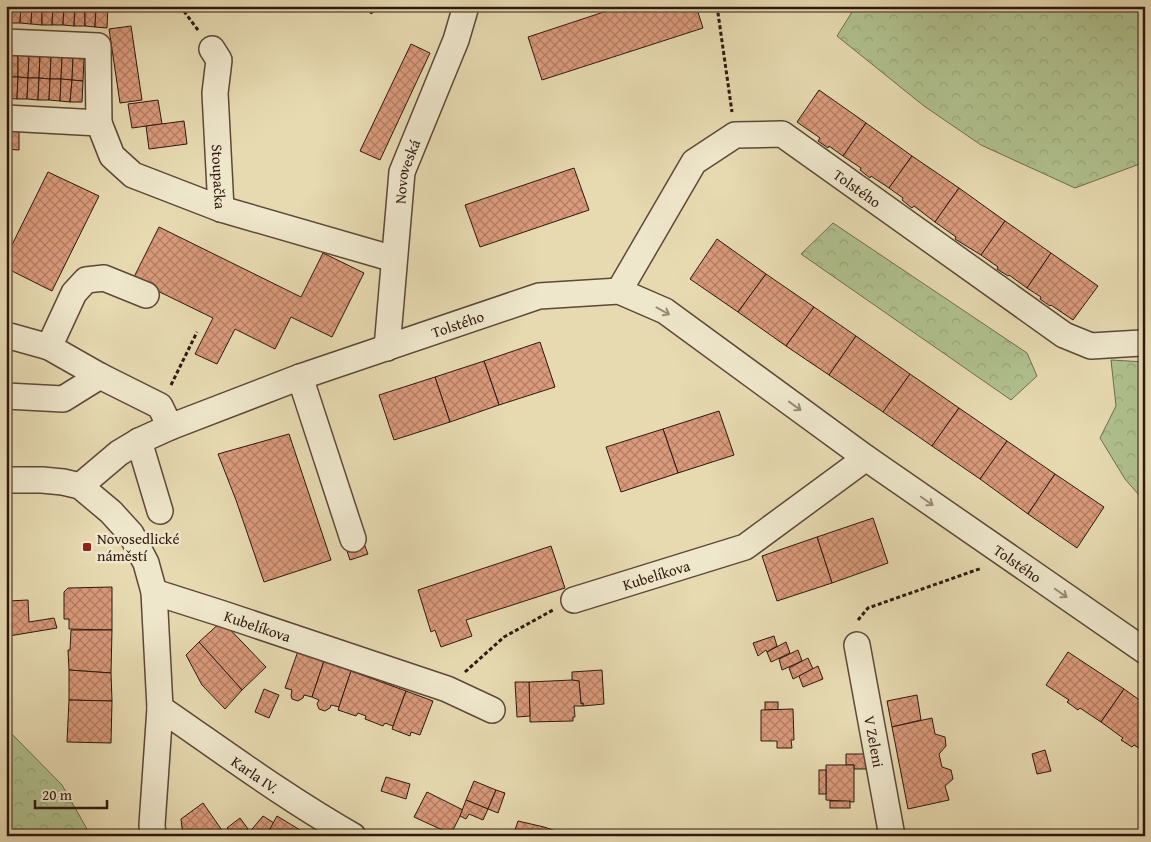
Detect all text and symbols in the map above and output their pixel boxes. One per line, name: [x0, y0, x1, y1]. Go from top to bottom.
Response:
street label: Novoveská: [389, 136, 425, 205]
street label: Stoupačka: [207, 144, 231, 210]
street label: Tolstého: [829, 164, 886, 212]
street label: Tolstého: [428, 305, 487, 342]
one-way arrow: [656, 306, 671, 316]
one-way arrow: [788, 401, 802, 411]
one-way arrow: [920, 496, 934, 506]
place label: Novosedlické náměstí: [97, 528, 180, 566]
street label: Tolstého: [990, 539, 1046, 587]
marker: Novosedlické náměstí: [81, 541, 93, 553]
street label: Kubelíkova: [620, 554, 692, 595]
one-way arrow: [1054, 588, 1068, 598]
street label: Kubelíkova: [222, 605, 294, 647]
street label: V Zeleni: [860, 714, 890, 769]
street label: Karla IV.: [228, 751, 283, 798]
scale bar: [35, 777, 108, 809]
text: 20 m: [42, 784, 73, 805]

